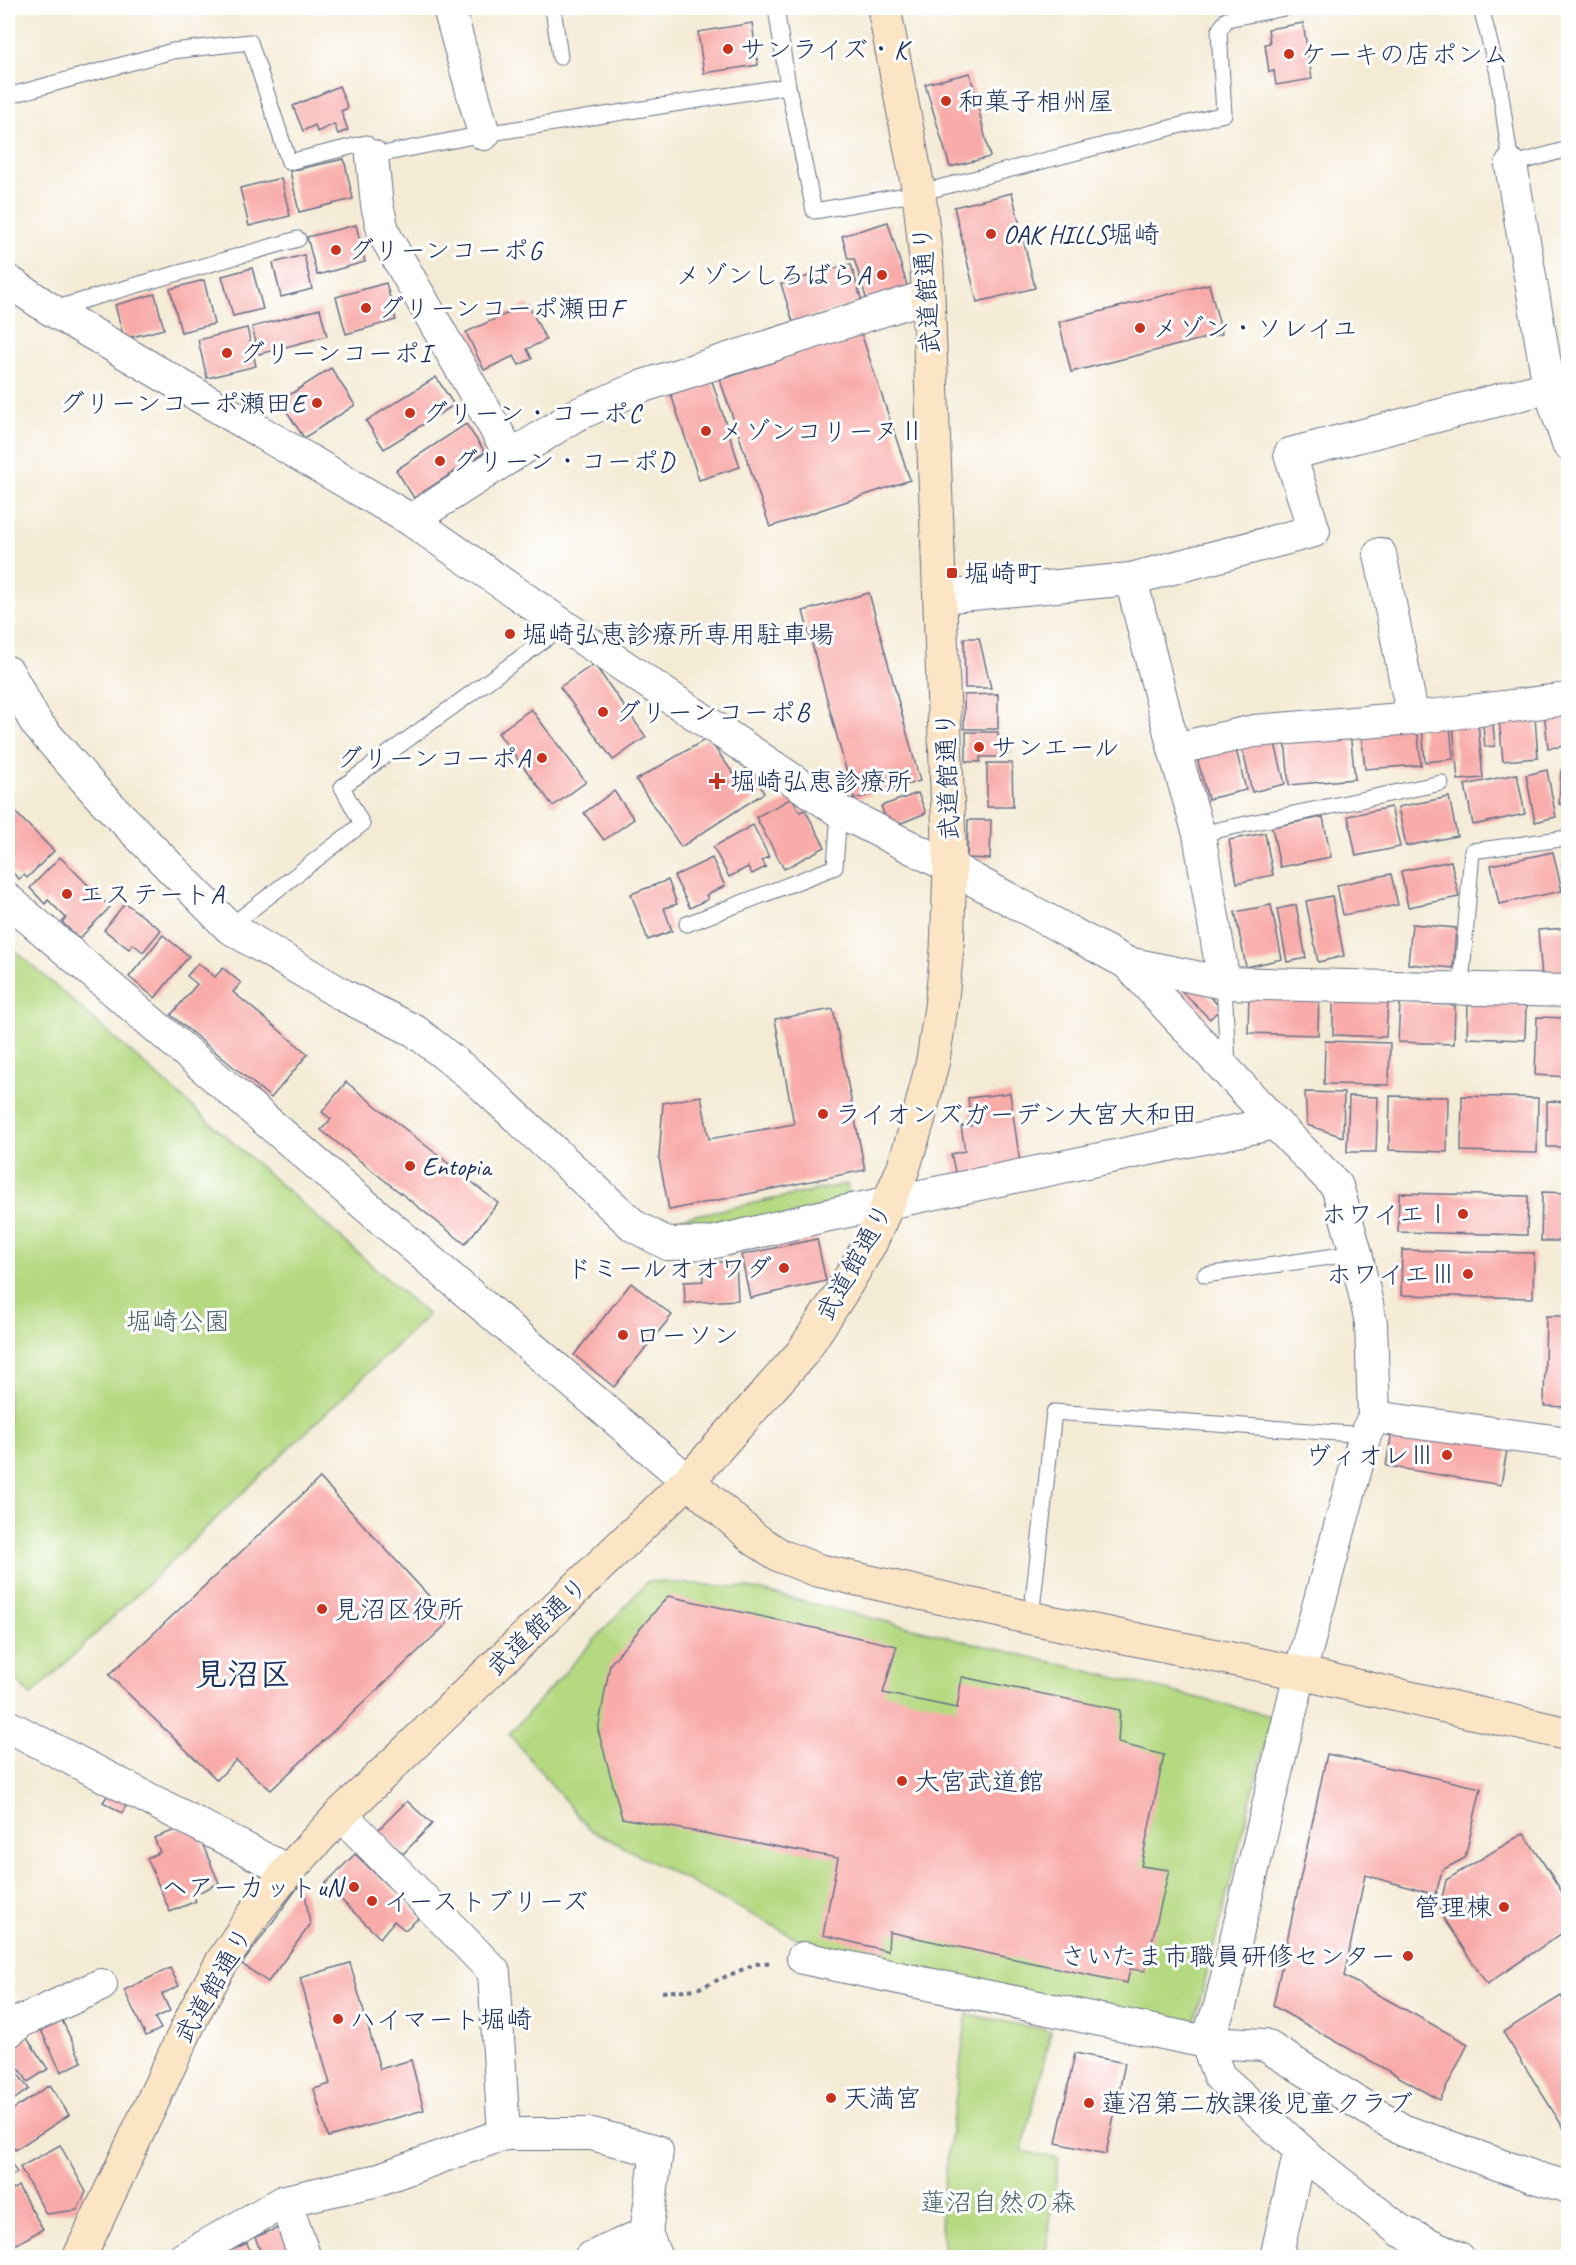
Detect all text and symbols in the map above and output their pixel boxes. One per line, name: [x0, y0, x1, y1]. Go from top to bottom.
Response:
place label: サンライズ・K: [740, 33, 912, 66]
place label: ケーキの店ポンム: [1301, 38, 1509, 71]
marker: サンライズ・K: [721, 42, 735, 56]
marker: ケーキの店ポンム: [1282, 47, 1296, 61]
place label: 和菓子相州屋: [958, 85, 1114, 118]
marker: 和菓子相州屋: [939, 94, 953, 108]
place label: OAK HILLS堀崎: [1003, 218, 1160, 251]
street label: 武道館通り: [906, 224, 947, 356]
marker: OAK HILLS堀崎: [984, 227, 998, 241]
place label: グリーンコーポG: [348, 234, 544, 267]
marker: グリーンコーポG: [329, 243, 343, 257]
place label: メゾンしろばらA: [675, 259, 872, 292]
marker: メゾンしろばらA: [875, 268, 889, 282]
place label: グリーンコーポ瀬田F: [378, 292, 627, 325]
marker: グリーンコーポ瀬田F: [359, 301, 373, 315]
place label: メゾン・ソレイユ: [1152, 312, 1358, 345]
marker: メゾン・ソレイユ: [1133, 321, 1147, 335]
place label: グリーンコーポI: [239, 337, 435, 370]
marker: グリーンコーポI: [220, 346, 234, 360]
place label: グリーンコーポ瀬田E: [59, 387, 308, 420]
marker: グリーンコーポ瀬田E: [310, 396, 324, 410]
place label: グリーン・コーポC: [422, 397, 643, 430]
marker: グリーン・コーポC: [403, 406, 417, 420]
place label: メゾンコリーヌⅡ: [718, 415, 925, 448]
marker: メゾンコリーヌⅡ: [699, 424, 713, 438]
place label: グリーン・コーポD: [452, 445, 675, 478]
marker: グリーン・コーポD: [433, 454, 447, 468]
place label: 堀崎町: [964, 557, 1042, 590]
marker: 堀崎町: [945, 566, 959, 580]
place label: 堀崎弘恵診療所専用駐車場: [522, 618, 834, 651]
marker: 堀崎弘恵診療所専用駐車場: [503, 627, 517, 641]
place label: グリーンコーポB: [615, 696, 810, 729]
marker: グリーンコーポB: [596, 705, 610, 719]
street label: 武道館通り: [929, 710, 966, 842]
place label: サンエール: [991, 731, 1119, 764]
marker: サンエール: [972, 740, 986, 754]
place label: グリーンコーポA: [337, 742, 532, 775]
marker: グリーンコーポA: [535, 751, 549, 765]
place label: 堀崎弘恵診療所: [730, 765, 912, 798]
marker: 堀崎弘恵診療所: [708, 772, 726, 790]
place label: エステートA: [79, 878, 226, 911]
marker: エステートA: [60, 887, 74, 901]
place label: ライオンズガーデン大宮大和田: [835, 1098, 1197, 1131]
marker: ライオンズガーデン大宮大和田: [816, 1107, 830, 1121]
place label: Entopia: [422, 1150, 493, 1183]
marker: Entopia: [403, 1159, 417, 1173]
street label: 武道館通り: [808, 1197, 900, 1327]
place label: ホワイエⅠ: [1321, 1198, 1451, 1231]
marker: ホワイエⅠ: [1456, 1207, 1470, 1221]
place label: ドミールオオワダ: [566, 1252, 772, 1285]
place label: ホワイエⅢ: [1326, 1258, 1456, 1291]
marker: ドミールオオワダ: [777, 1261, 791, 1275]
marker: ホワイエⅢ: [1461, 1267, 1475, 1281]
park label: 堀崎公園: [126, 1305, 230, 1338]
place label: ローソン: [635, 1319, 739, 1352]
marker: ローソン: [616, 1328, 630, 1342]
place label: ヴィオレⅢ: [1305, 1439, 1435, 1472]
marker: ヴィオレⅢ: [1440, 1448, 1454, 1462]
street label: 武道館通り: [479, 1569, 596, 1683]
place label: 見沼区役所: [334, 1593, 464, 1626]
marker: 見沼区役所: [315, 1602, 329, 1616]
district label: 見沼区: [195, 1654, 291, 1695]
place label: 大宮武道館: [914, 1765, 1044, 1798]
marker: 大宮武道館: [895, 1774, 909, 1788]
place label: ヘアーカットuN: [162, 1871, 346, 1904]
marker: ヘアーカットuN: [347, 1880, 361, 1894]
place label: イーストブリーズ: [384, 1885, 588, 1918]
place label: 管理棟: [1414, 1891, 1492, 1924]
marker: イーストブリーズ: [365, 1894, 379, 1908]
marker: 管理棟: [1497, 1900, 1511, 1914]
street label: 武道館通り: [167, 1921, 260, 2050]
place label: さいたま市職員研修センター: [1060, 1940, 1396, 1973]
marker: さいたま市職員研修センター: [1401, 1949, 1415, 1963]
place label: ハイマート堀崎: [350, 2003, 532, 2036]
marker: ハイマート堀崎: [331, 2012, 345, 2026]
place label: 天満宮: [843, 2082, 921, 2115]
place label: 蓮沼第二放課後児童クラブ: [1101, 2087, 1413, 2120]
marker: 天満宮: [824, 2091, 838, 2105]
marker: 蓮沼第二放課後児童クラブ: [1082, 2096, 1096, 2110]
park label: 蓮沼自然の森: [920, 2186, 1076, 2219]

